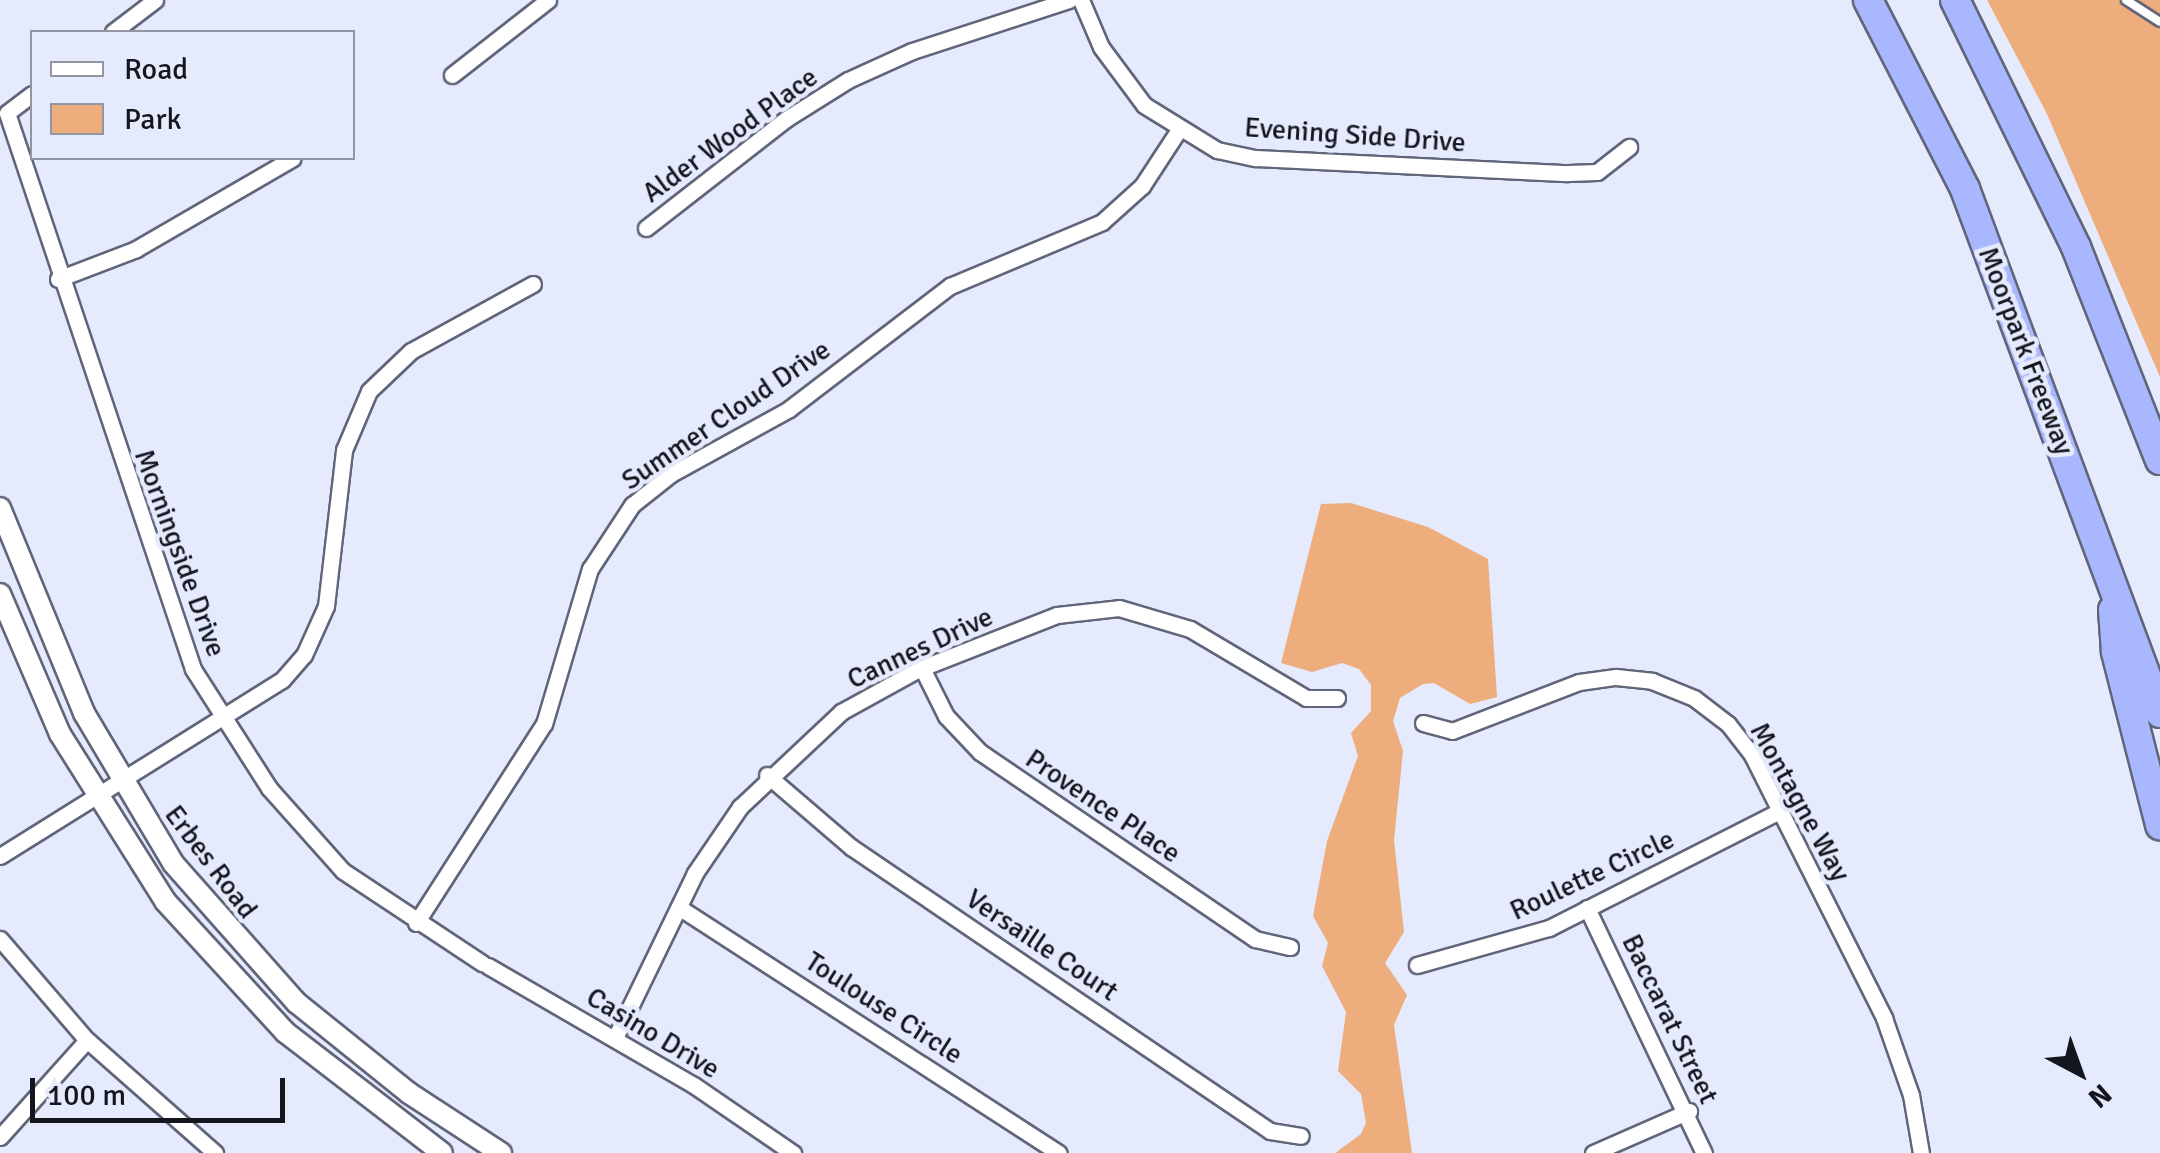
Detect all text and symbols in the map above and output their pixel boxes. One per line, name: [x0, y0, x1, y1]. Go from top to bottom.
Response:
legend: [30, 30, 355, 160]
text: Road: [124, 51, 188, 88]
street label: Alder Wood Place: [636, 60, 824, 210]
text: Park: [124, 101, 182, 138]
street label: Evening Side Drive: [1243, 111, 1467, 159]
street label: Moorpark Freeway: [1971, 242, 2081, 460]
street label: Summer Cloud Drive: [615, 333, 837, 497]
street label: Morningside Drive: [127, 445, 233, 661]
street label: Cannes Drive: [842, 600, 998, 696]
street label: Montagne Way: [1743, 717, 1857, 887]
street label: Provence Place: [1019, 742, 1187, 870]
street label: Erbes Road: [157, 799, 265, 925]
street label: Roulette Circle: [1505, 822, 1679, 928]
street label: Versaille Court: [960, 882, 1124, 1008]
street label: Baccarat Street: [1614, 929, 1726, 1109]
street label: Toulouse Circle: [799, 945, 969, 1071]
street label: Casino Drive: [580, 980, 726, 1086]
north arrow: [2030, 1023, 2130, 1123]
scale bar: [35, 1058, 290, 1120]
text: N: [2081, 1076, 2118, 1115]
text: 100 m: [47, 1077, 126, 1114]

